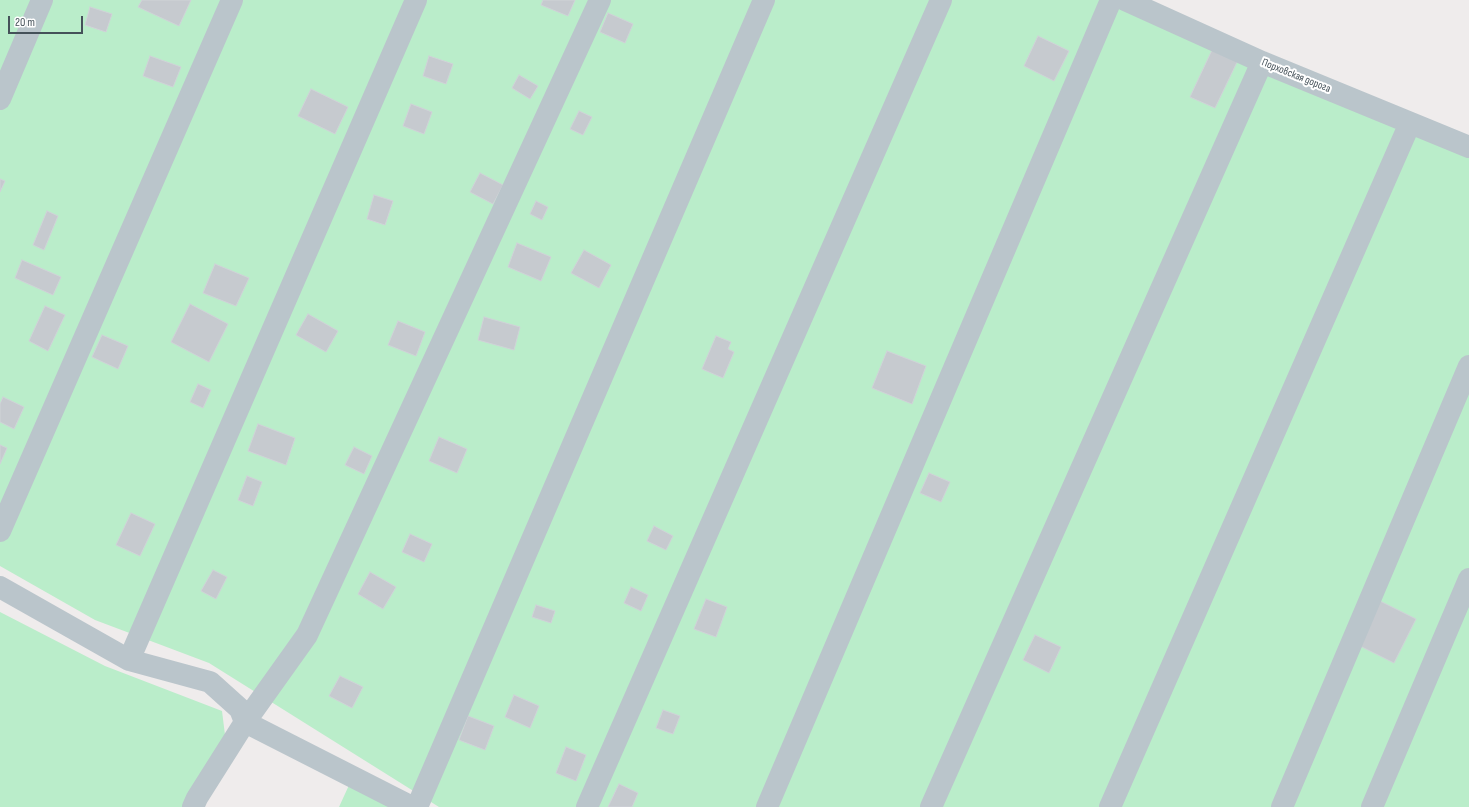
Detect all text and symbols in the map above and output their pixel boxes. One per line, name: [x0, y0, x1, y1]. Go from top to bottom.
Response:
scale bar: [10, 8, 85, 34]
text: 20 m: [15, 15, 35, 30]
street label: Порховская дорога: [1260, 56, 1332, 96]

